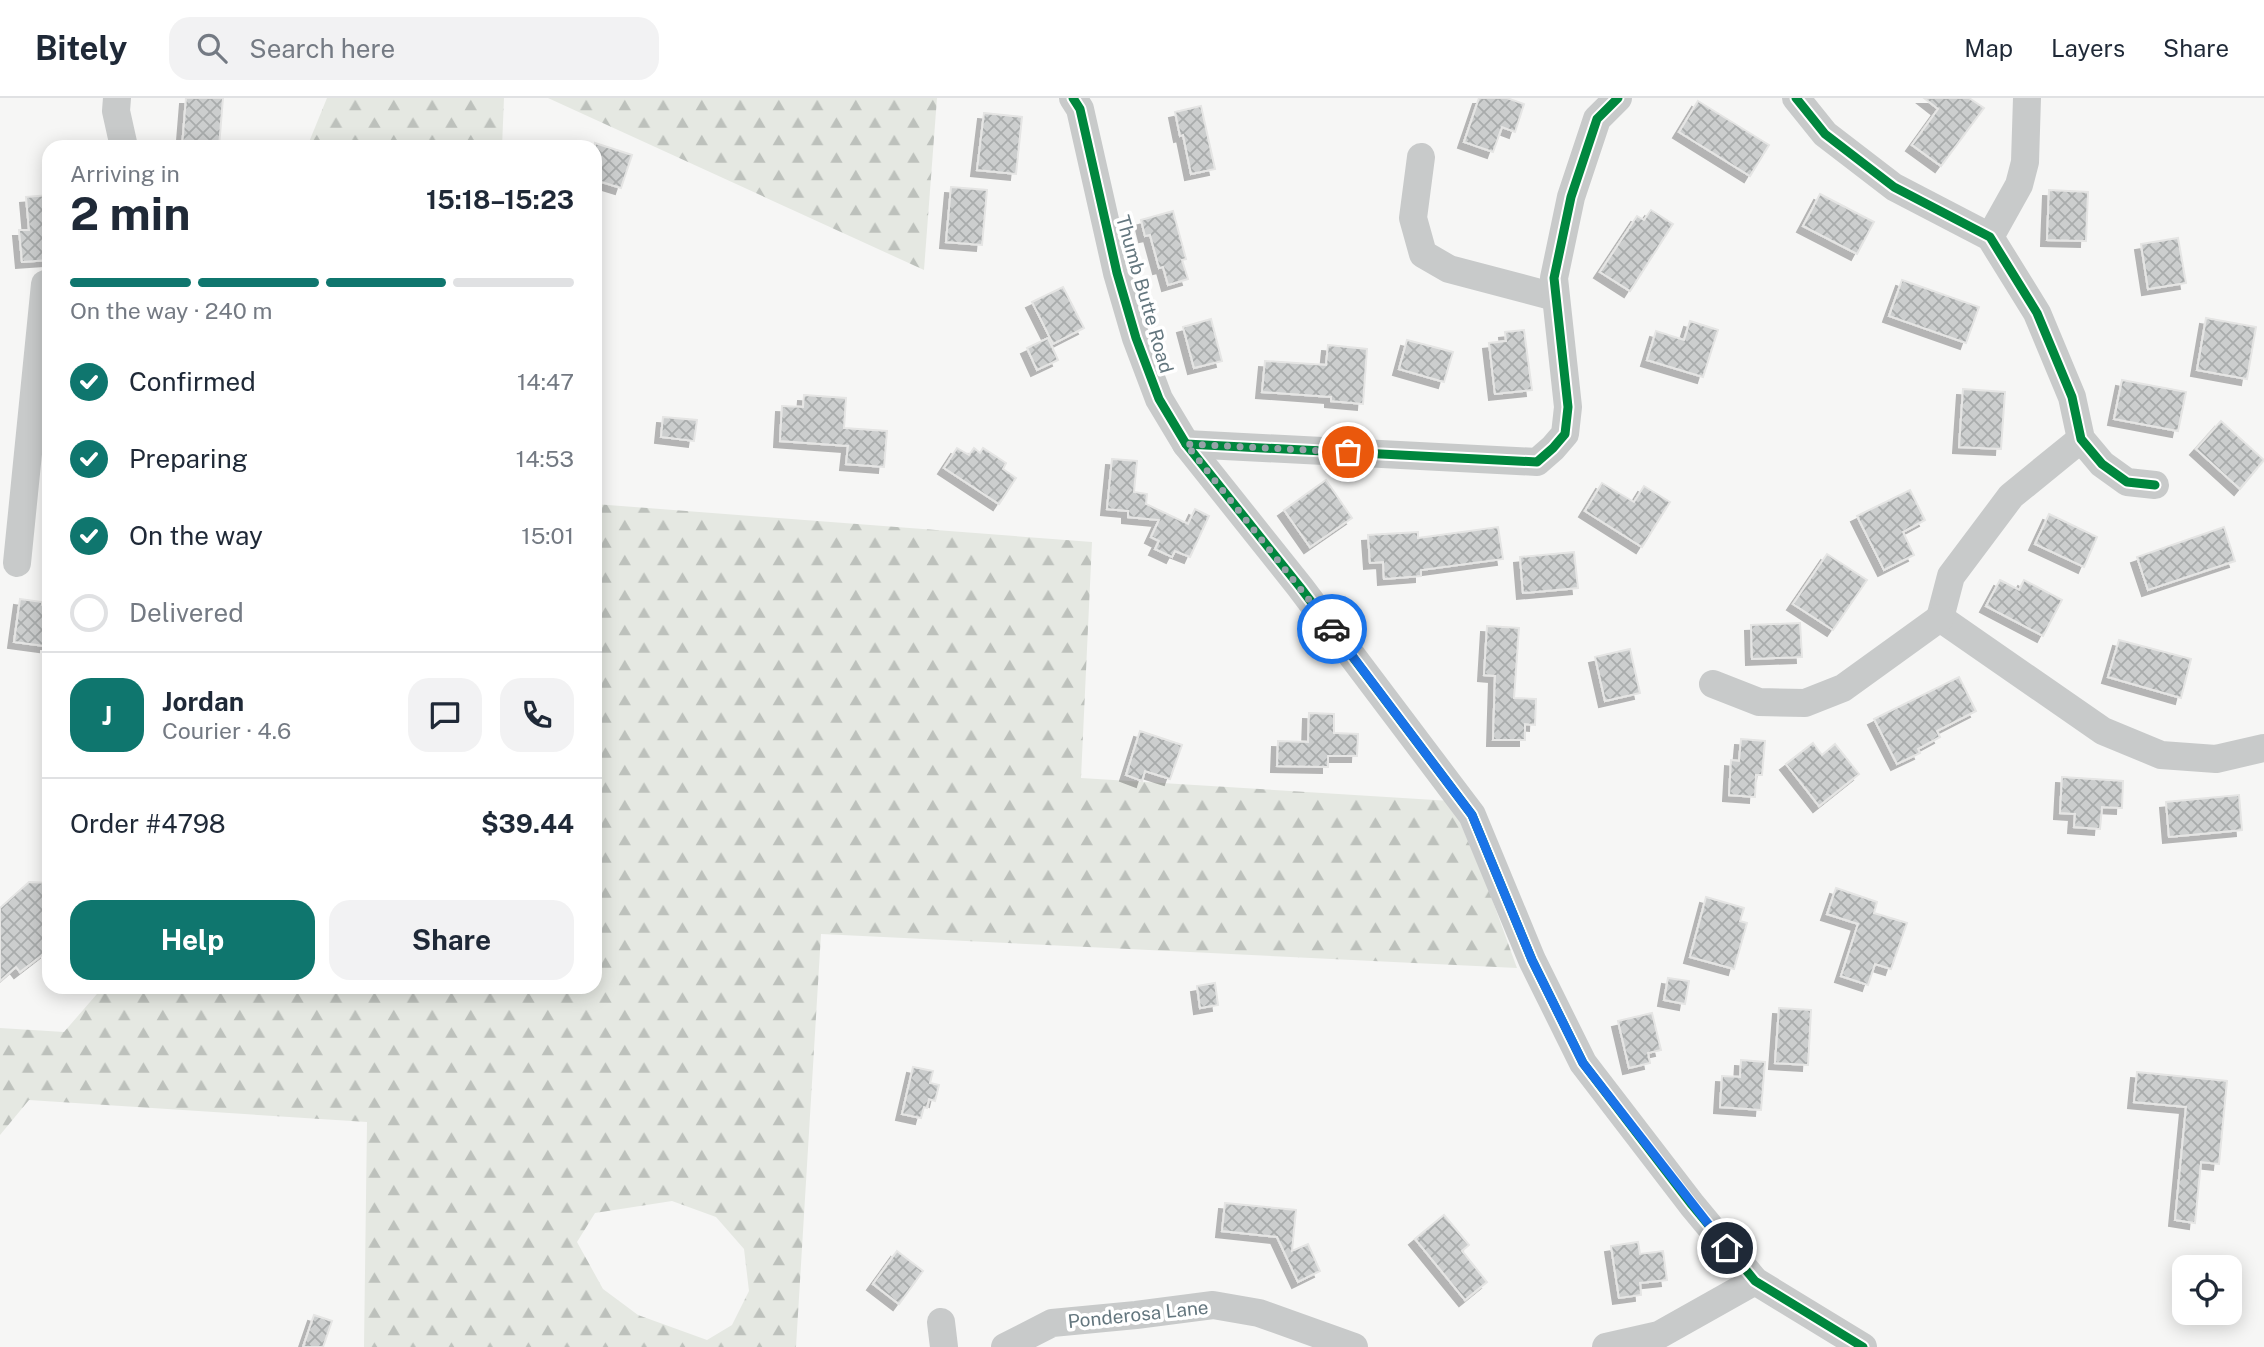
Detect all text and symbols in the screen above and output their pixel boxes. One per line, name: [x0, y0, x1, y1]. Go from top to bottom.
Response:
search box: [169, 17, 659, 80]
text: Bitely: [35, 29, 127, 67]
icon: search: [193, 29, 231, 67]
text: Search here: [249, 33, 395, 64]
text: Map: [1964, 34, 2013, 62]
text: Layers: [2051, 34, 2125, 62]
text: Share: [2163, 34, 2229, 62]
text: Arriving in: [70, 160, 180, 187]
text: 15:18–15:23: [426, 184, 574, 215]
text: 2 min: [70, 186, 190, 240]
street label: Thumb Butte Road: [1112, 212, 1178, 376]
text: On the way · 240 m: [70, 297, 272, 324]
icon: check: [70, 363, 108, 401]
text: Confirmed: [129, 366, 256, 397]
text: 14:47: [517, 368, 574, 395]
pin: [1318, 422, 1378, 482]
icon: bag: [1329, 433, 1367, 471]
icon: check: [70, 440, 108, 478]
text: Preparing: [129, 443, 248, 474]
text: 14:53: [516, 445, 574, 472]
icon: check: [70, 517, 108, 555]
text: On the way: [129, 520, 263, 551]
text: 15:01: [521, 522, 574, 549]
courier: [1297, 594, 1367, 664]
text: Delivered: [129, 597, 244, 628]
icon: car: [1313, 610, 1351, 648]
button: chat: [408, 678, 482, 752]
button: phone: [500, 678, 574, 752]
text: Jordan: [162, 686, 244, 717]
text: J: [102, 700, 112, 731]
text: Courier · 4.6: [162, 717, 291, 744]
text: Order #4798: [70, 808, 226, 839]
text: $39.44: [481, 808, 574, 839]
button: Help: [70, 900, 315, 980]
button: Share: [329, 900, 574, 980]
pin: [1697, 1218, 1757, 1278]
icon: home: [1708, 1229, 1746, 1267]
map controls: [2172, 1255, 2242, 1325]
button: locate: [2172, 1255, 2242, 1325]
street label: Ponderosa Lane: [1067, 1296, 1209, 1332]

